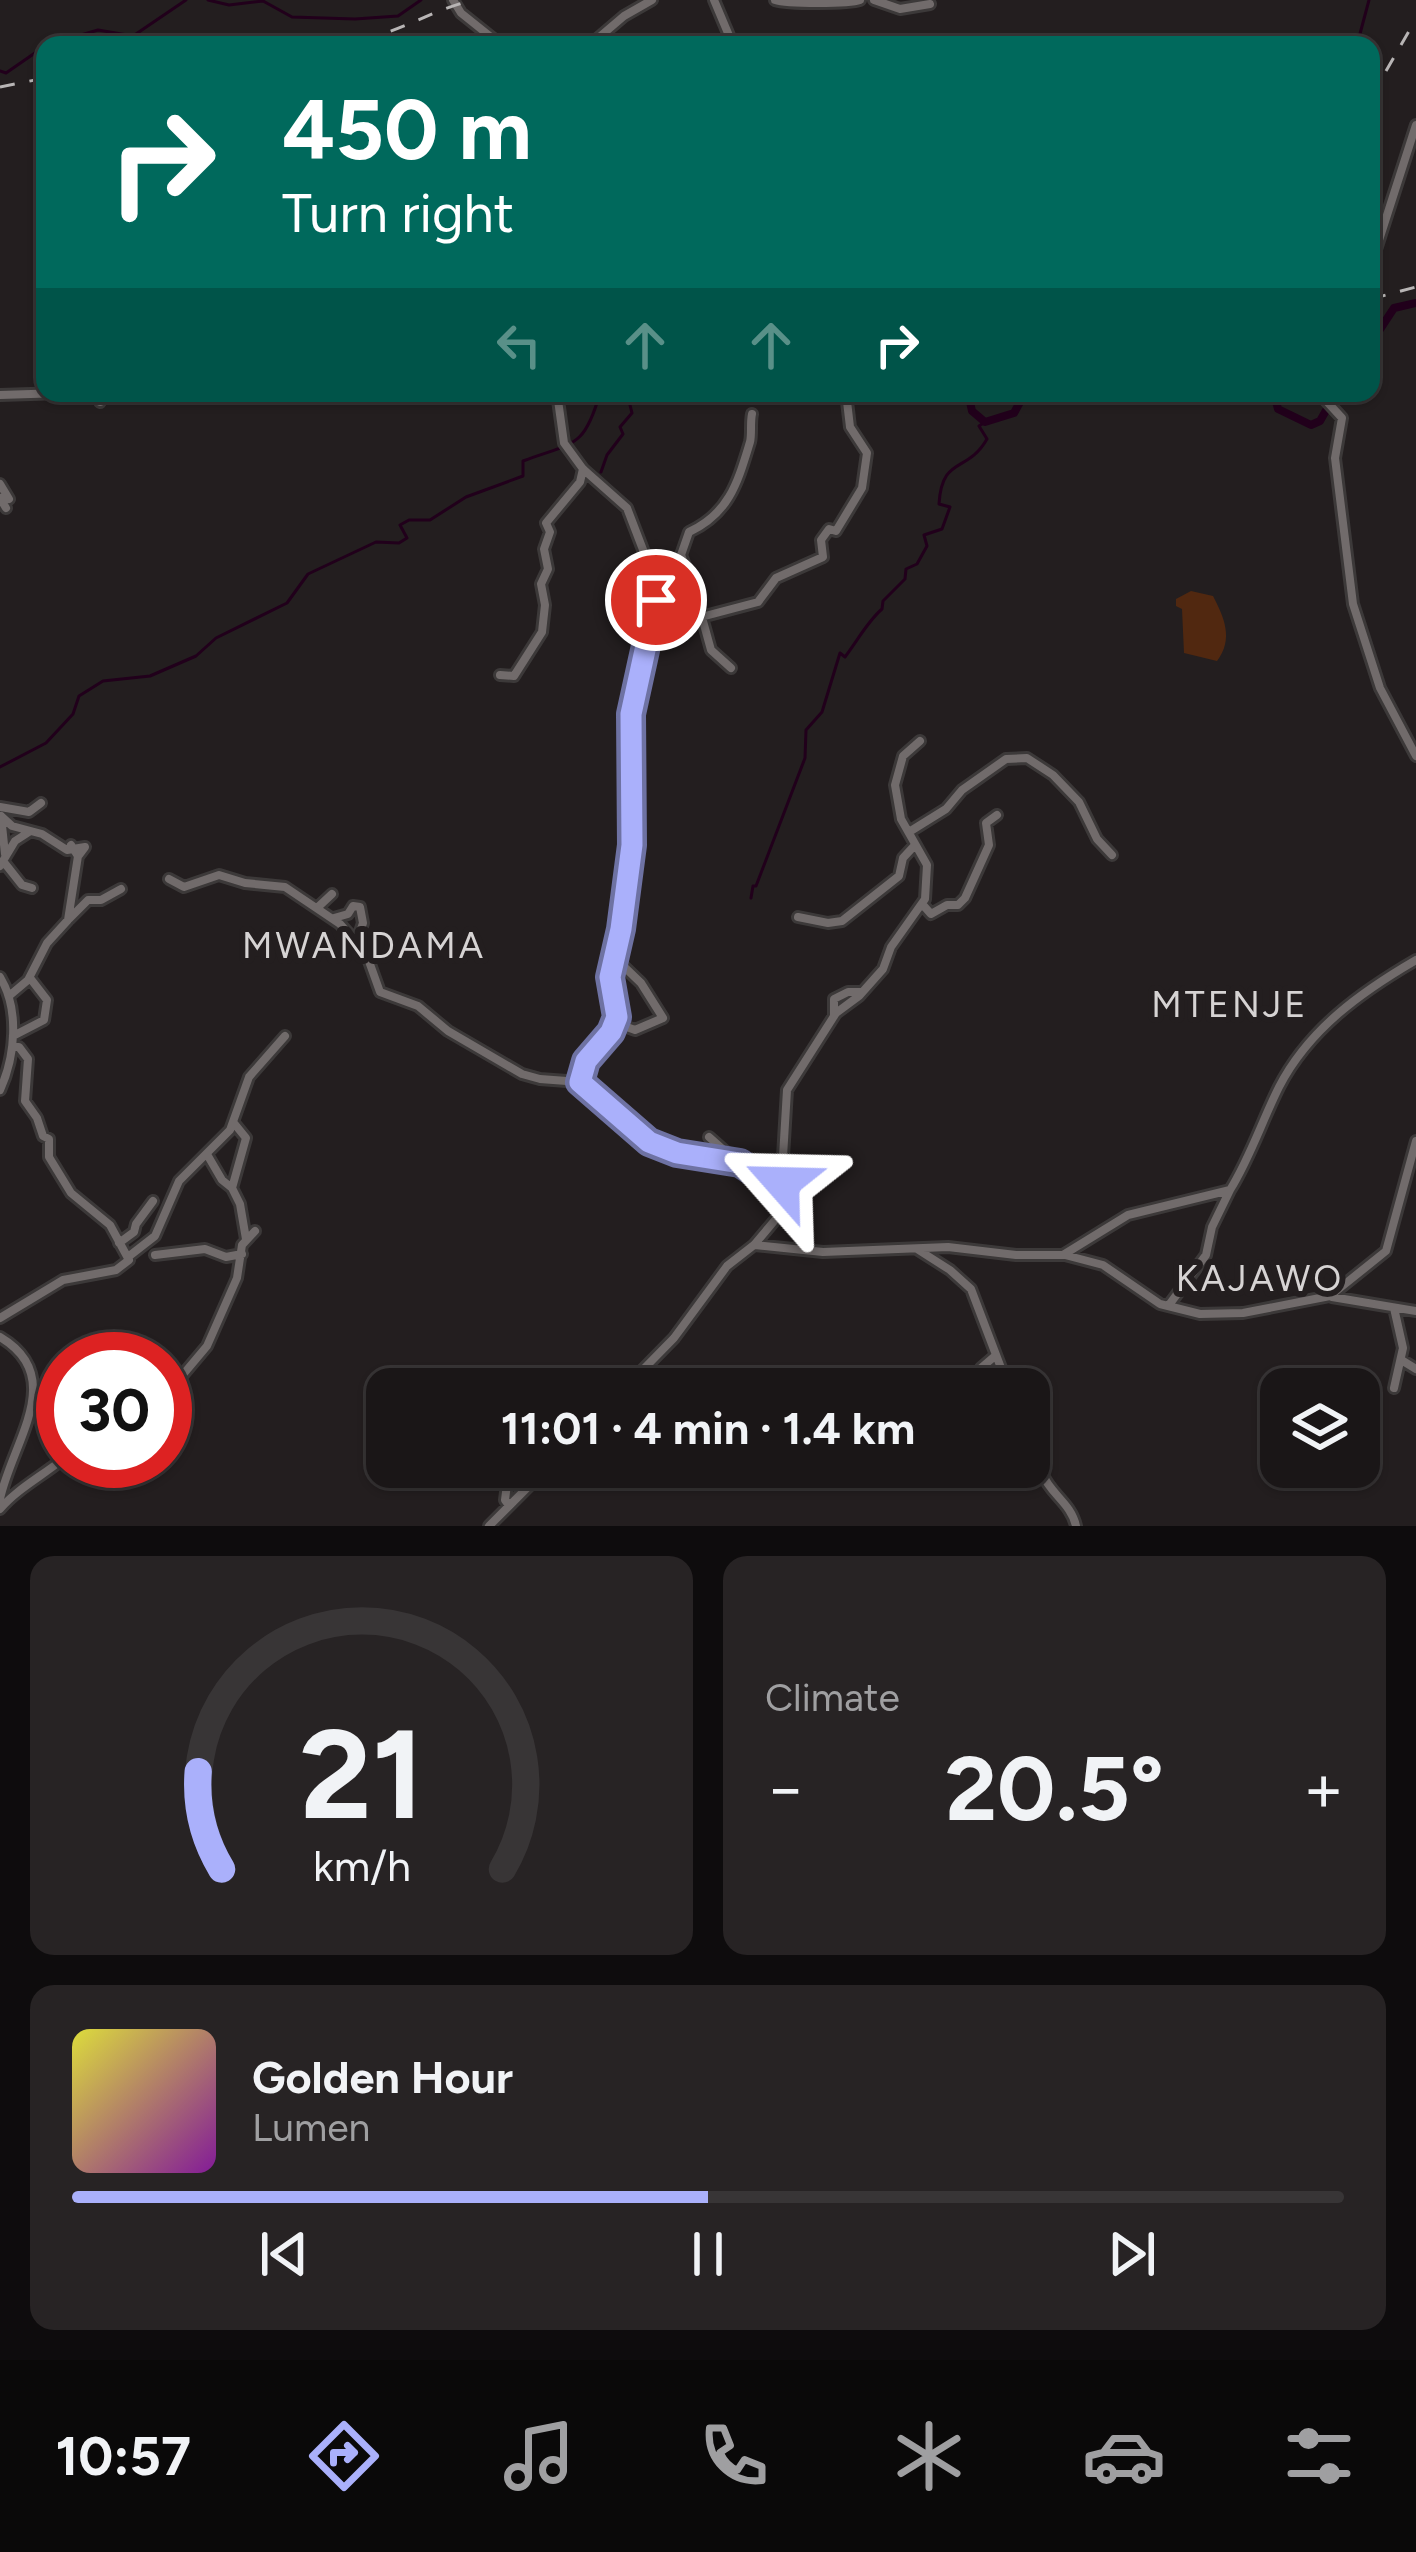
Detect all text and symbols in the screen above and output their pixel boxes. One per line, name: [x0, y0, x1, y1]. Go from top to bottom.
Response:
text: 450 m: [282, 79, 532, 180]
icon: right: [84, 84, 240, 240]
text: Turn right: [282, 181, 514, 246]
icon: left: [486, 312, 552, 378]
icon: ahead: [612, 312, 678, 378]
icon: ahead: [738, 312, 804, 378]
icon: right: [864, 312, 930, 378]
pin: [605, 549, 707, 651]
icon: arrive: [623, 567, 689, 633]
district label: MWANDAMA: [242, 924, 486, 967]
district label: MTENJE: [1151, 983, 1309, 1026]
position arrow: [719, 1120, 845, 1246]
district label: KAJAWO: [1176, 1257, 1344, 1300]
speed limit sign: 30: [36, 1332, 192, 1488]
map controls: [1260, 1368, 1380, 1488]
button: layers: [1260, 1368, 1380, 1488]
text: 11:01 · 4 min · 1.4 km: [501, 1401, 915, 1455]
text: Climate: [765, 1674, 900, 1721]
text: 21: [299, 1699, 424, 1849]
text: 20.5°: [945, 1734, 1164, 1843]
text: −: [765, 1748, 806, 1828]
text: +: [1303, 1748, 1344, 1828]
text: km/h: [313, 1839, 410, 1891]
text: Golden Hour: [252, 2050, 513, 2104]
text: Lumen: [252, 2104, 370, 2151]
icon: previous: [251, 2221, 317, 2287]
icon: pause: [675, 2221, 741, 2287]
icon: next: [1099, 2221, 1165, 2287]
icon: directions: [302, 2414, 386, 2498]
icon: music: [497, 2414, 581, 2498]
icon: phone: [692, 2414, 776, 2498]
icon: climate: [887, 2414, 971, 2498]
icon: car: [1082, 2414, 1166, 2498]
icon: filters: [1277, 2414, 1361, 2498]
text: 10:57: [55, 2424, 191, 2489]

